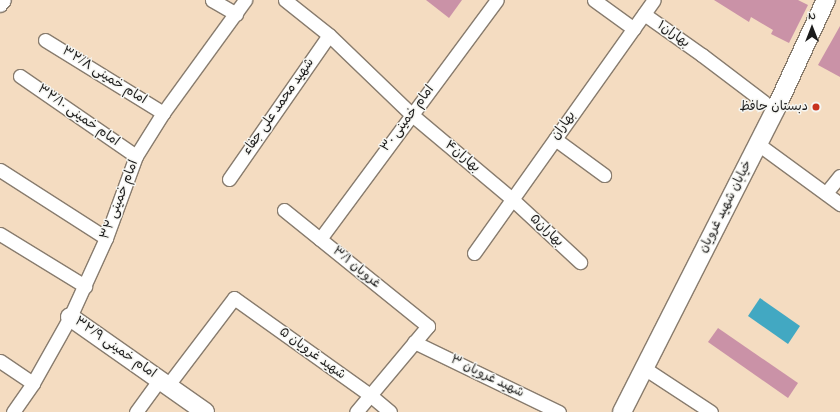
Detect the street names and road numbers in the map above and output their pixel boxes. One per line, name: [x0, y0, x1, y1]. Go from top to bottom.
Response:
street label: بهاران۱: [654, 18, 692, 52]
street label: امام خمینی ۳۲/۸: [59, 44, 149, 108]
street label: شهید محمد علی جفاء: [240, 56, 318, 158]
street label: امام خمینی ۳۲/۱۰: [34, 82, 122, 150]
street label: امام خمینی ۳۰: [378, 83, 438, 155]
street label: بهاران: [548, 109, 580, 143]
street label: بهاران۴: [441, 138, 483, 176]
street label: امام خمینی ۳۲: [98, 158, 142, 242]
street label: خیابان شهید غرویان: [696, 158, 756, 256]
street label: بهاران۵: [526, 212, 566, 250]
street label: غرویان ۳/۱: [329, 244, 383, 292]
street label: امام خمینی ۳۲/۹: [71, 314, 159, 382]
street label: شهید غرویان ۵: [276, 325, 348, 383]
street label: شهید غرویان ۳: [448, 352, 526, 402]

